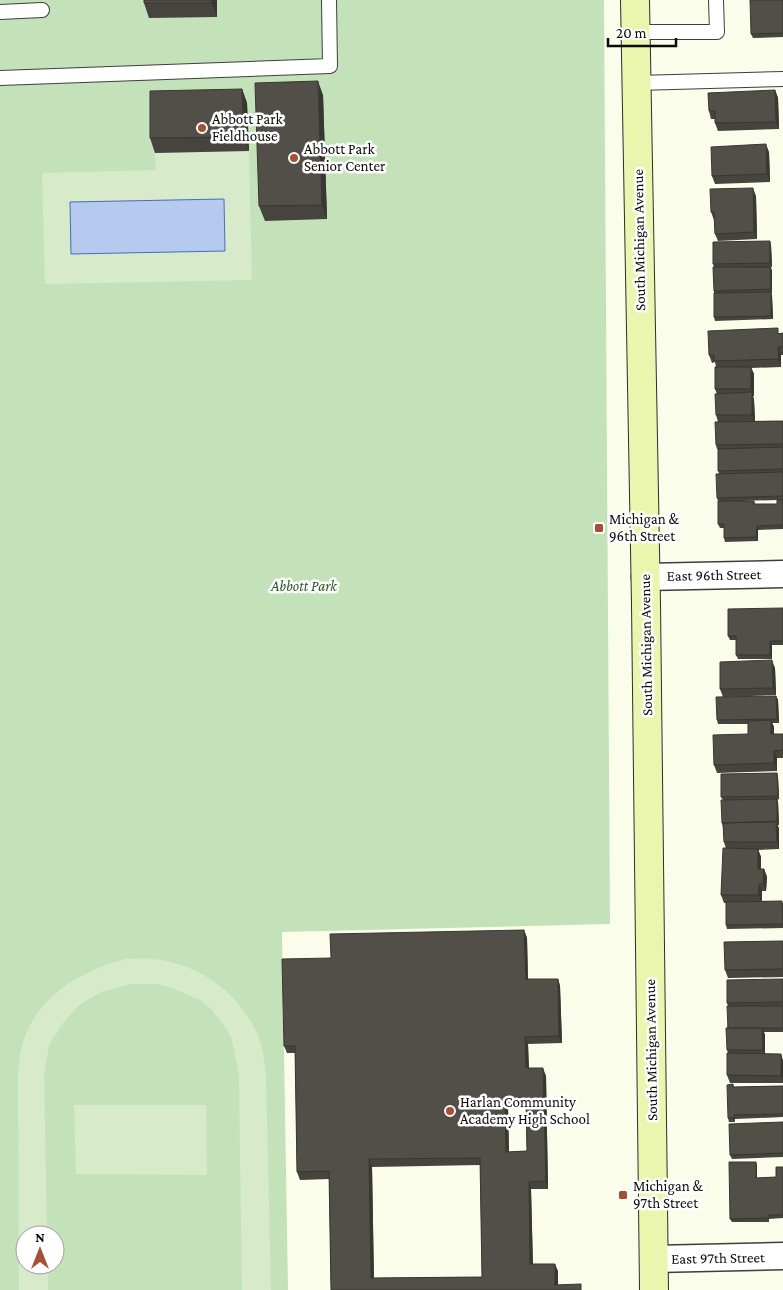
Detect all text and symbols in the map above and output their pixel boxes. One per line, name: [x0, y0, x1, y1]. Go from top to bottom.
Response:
scale bar: [608, 15, 676, 47]
text: 20 m: [616, 25, 647, 41]
place label: Abbott Park Fieldhouse: [212, 111, 284, 144]
marker: Abbott Park Fieldhouse: [196, 122, 208, 134]
place label: Abbott Park Senior Center: [304, 141, 386, 174]
marker: Abbott Park Senior Center: [288, 152, 300, 164]
street label: South Michigan Avenue: [630, 168, 649, 311]
place label: Michigan & 96th Street: [609, 511, 680, 544]
marker: Michigan & 96th Street: [593, 522, 605, 534]
street label: East 96th Street: [666, 566, 763, 584]
street label: South Michigan Avenue: [637, 573, 656, 716]
park label: Abbott Park: [270, 578, 338, 594]
street label: South Michigan Avenue: [642, 978, 661, 1121]
place label: Harlan Community Academy High School: [460, 1094, 590, 1128]
marker: Harlan Community Academy High School: [444, 1105, 456, 1117]
place label: Michigan & 97th Street: [633, 1178, 704, 1211]
marker: Michigan & 97th Street: [617, 1189, 629, 1201]
north arrow: [15, 1225, 65, 1275]
text: N: [35, 1229, 45, 1245]
street label: East 97th Street: [671, 1249, 766, 1267]

